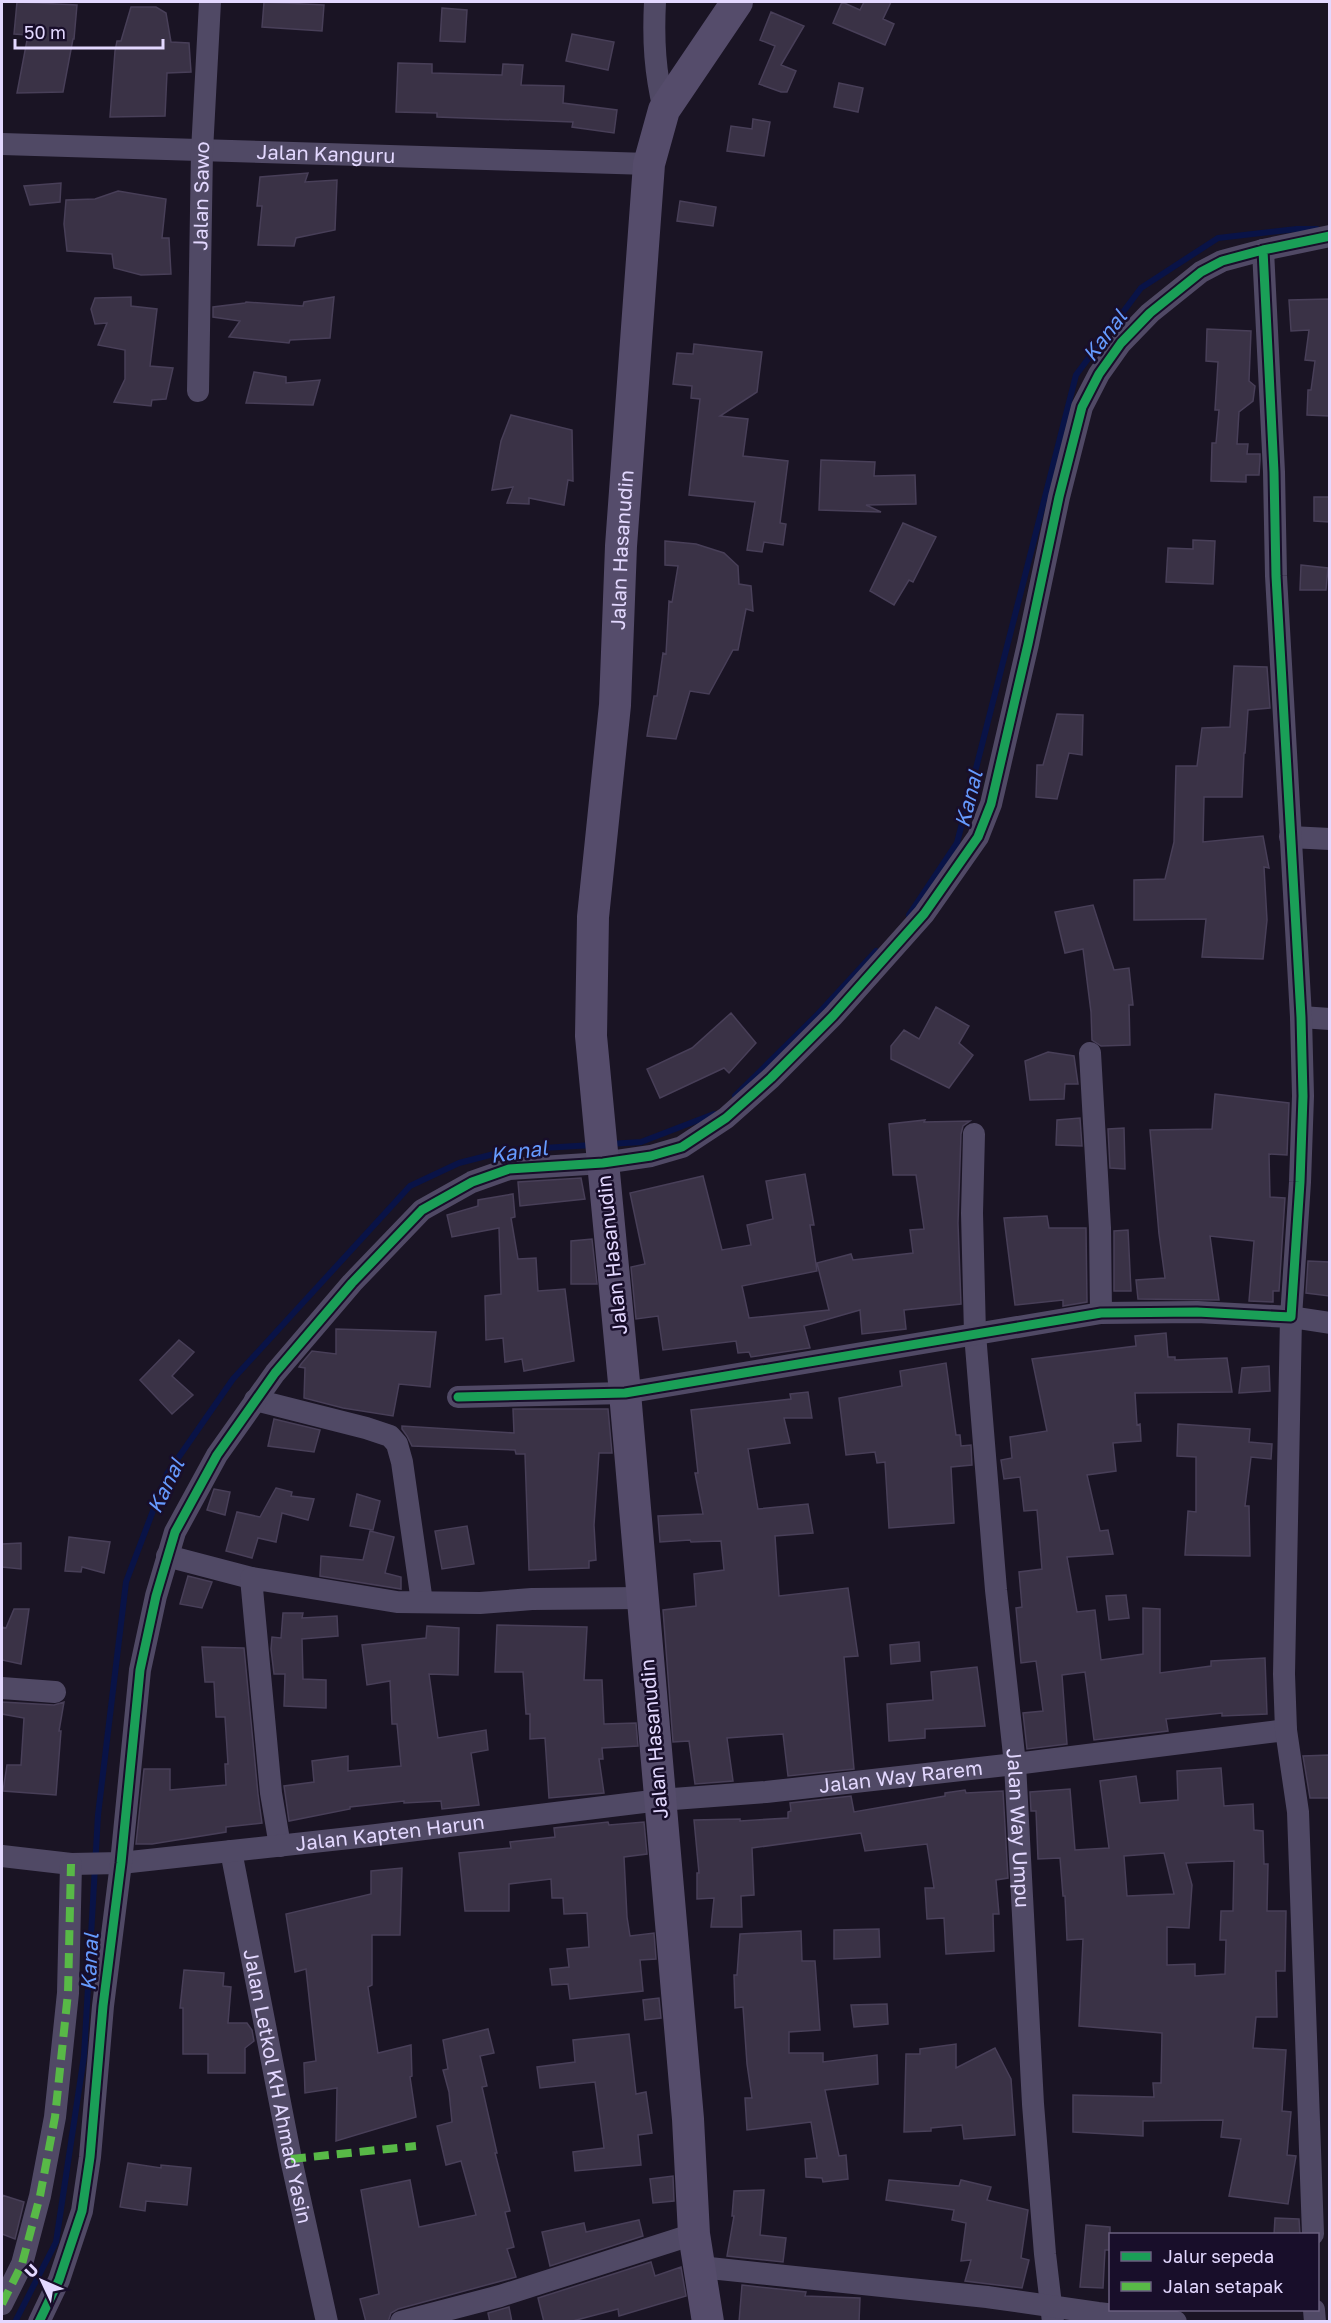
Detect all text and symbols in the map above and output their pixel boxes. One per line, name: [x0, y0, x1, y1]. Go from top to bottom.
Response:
scale bar: [15, 12, 164, 50]
text: 50 m: [24, 21, 66, 43]
street label: Jalan Kanguru: [256, 139, 396, 167]
street label: Jalan Sawo: [187, 141, 214, 251]
water label: Kanal: [1076, 304, 1133, 366]
street label: Jalan Hasanudin: [605, 469, 638, 630]
water label: Kanal: [948, 766, 988, 830]
water label: Kanal: [489, 1134, 550, 1168]
street label: Jalan Hasanudin: [591, 1174, 631, 1336]
water label: Kanal: [141, 1453, 190, 1517]
street label: Jalan Hasanudin: [634, 1658, 672, 1820]
street label: Jalan Way Umpu: [1002, 1747, 1036, 1908]
street label: Jalan Way Rarem: [817, 1755, 984, 1797]
street label: Jalan Kapten Harun: [294, 1809, 486, 1855]
water label: Kanal: [75, 1931, 104, 1991]
street label: Jalan Letkol KH Ahmad Yasin: [239, 1947, 318, 2226]
legend: [1109, 2233, 1319, 2311]
text: Jalur sepeda: [1163, 2245, 1274, 2267]
north arrow: [12, 2251, 72, 2311]
text: U: [20, 2259, 42, 2282]
text: Jalan setapak: [1163, 2275, 1283, 2297]

